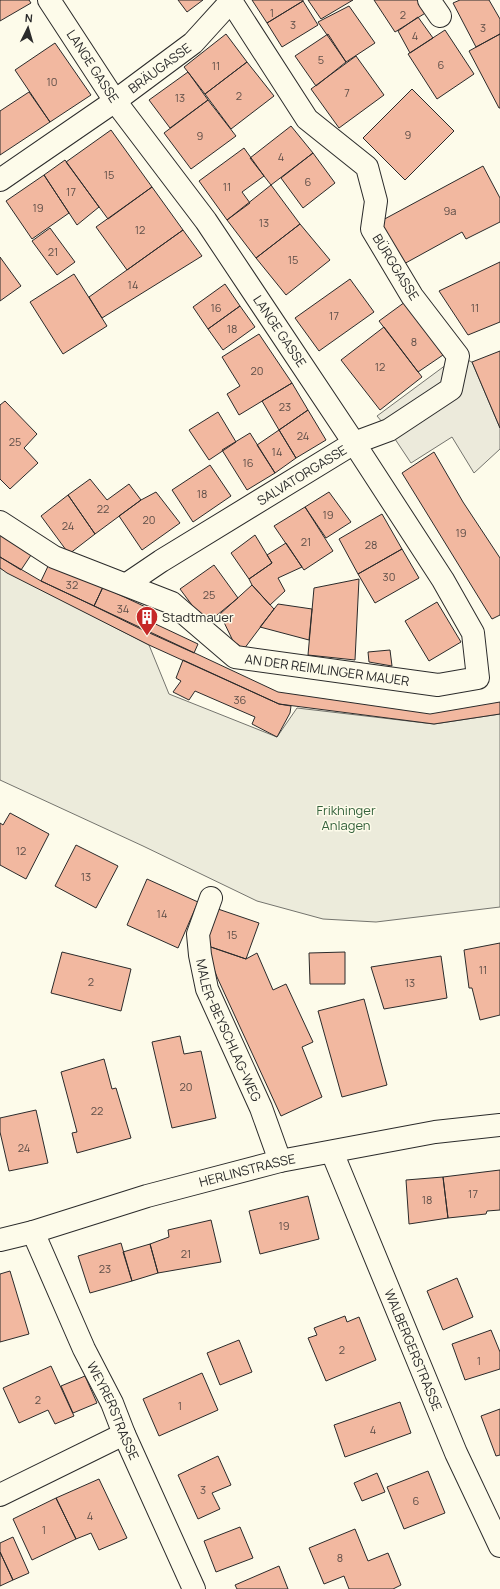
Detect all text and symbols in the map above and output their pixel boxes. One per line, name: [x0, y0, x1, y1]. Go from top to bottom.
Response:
house number: 1: [270, 5, 274, 20]
house number: 2: [400, 7, 406, 22]
north arrow: [8, 8, 48, 48]
text: N: [24, 10, 34, 25]
house number: 3: [290, 17, 296, 32]
house number: 3: [480, 20, 486, 35]
street label: LANGE GASSE: [63, 26, 123, 106]
house number: 4: [412, 28, 418, 43]
street label: BRÄUGASSE: [125, 39, 195, 97]
house number: 5: [318, 52, 324, 67]
house number: 6: [438, 57, 445, 72]
house number: 11: [212, 58, 220, 73]
house number: 10: [46, 74, 58, 89]
house number: 7: [344, 85, 350, 100]
house number: 2: [236, 88, 242, 103]
house number: 13: [175, 90, 185, 105]
house number: 9: [405, 127, 412, 142]
house number: 9: [197, 128, 204, 143]
house number: 4: [278, 149, 284, 164]
house number: 15: [104, 167, 114, 182]
house number: 6: [305, 174, 312, 189]
house number: 11: [223, 179, 231, 194]
house number: 17: [66, 184, 76, 199]
house number: 19: [32, 200, 44, 215]
house number: 9a: [444, 203, 456, 218]
house number: 13: [259, 215, 269, 230]
house number: 12: [135, 222, 145, 237]
street label: BÜRGGASSE: [368, 230, 424, 304]
house number: 21: [48, 244, 58, 259]
house number: 15: [288, 252, 298, 267]
house number: 14: [128, 277, 138, 292]
street label: LANGE GASSE: [249, 291, 311, 371]
house number: 16: [210, 300, 222, 315]
house number: 11: [471, 300, 479, 315]
house number: 17: [329, 308, 339, 323]
house number: 18: [227, 321, 237, 336]
house number: 8: [411, 334, 417, 349]
house number: 12: [375, 359, 385, 374]
house number: 20: [251, 363, 263, 378]
house number: 23: [279, 399, 291, 414]
house number: 24: [297, 428, 309, 443]
house number: 25: [9, 434, 21, 449]
street label: SALVATORGASSE: [253, 441, 350, 509]
house number: 14: [272, 444, 282, 459]
house number: 16: [242, 455, 254, 470]
house number: 18: [197, 486, 207, 501]
house number: 22: [97, 501, 109, 516]
house number: 19: [322, 507, 334, 522]
house number: 20: [143, 512, 155, 527]
house number: 24: [62, 518, 74, 533]
house number: 19: [455, 525, 467, 540]
house number: 21: [301, 534, 311, 549]
house number: 28: [365, 537, 377, 552]
house number: 30: [383, 569, 395, 584]
house number: 32: [66, 577, 78, 592]
house number: 25: [203, 587, 215, 602]
house number: 34: [117, 601, 129, 616]
building icon: Stadtmauer: [134, 604, 160, 637]
place label: Stadtmauer: [162, 608, 234, 626]
street label: AN DER REIMLINGER MAUER: [244, 649, 411, 690]
house number: 36: [234, 692, 247, 707]
park label: Frikhinger Anlagen: [316, 801, 376, 834]
house number: 12: [16, 843, 26, 858]
house number: 13: [81, 869, 91, 884]
house number: 14: [157, 906, 167, 921]
house number: 15: [227, 927, 237, 942]
street label: MALER-BEYSCHLAG-WEG: [192, 957, 266, 1104]
house number: 11: [479, 962, 487, 977]
house number: 2: [88, 974, 94, 989]
house number: 13: [405, 975, 415, 990]
house number: 20: [180, 1079, 192, 1094]
house number: 22: [91, 1103, 103, 1118]
house number: 24: [18, 1140, 30, 1155]
street label: HERLINSTRASSE: [197, 1149, 297, 1191]
house number: 17: [468, 1186, 478, 1201]
house number: 18: [422, 1192, 432, 1207]
house number: 19: [278, 1218, 290, 1233]
house number: 21: [181, 1246, 191, 1261]
house number: 23: [99, 1261, 111, 1276]
street label: WALBERGERSTRASSE: [380, 1286, 447, 1413]
house number: 2: [339, 1342, 345, 1357]
house number: 1: [477, 1353, 481, 1368]
street label: WEYRERSTRASSE: [83, 1358, 143, 1463]
house number: 2: [35, 1392, 41, 1407]
house number: 1: [178, 1398, 182, 1413]
house number: 4: [370, 1422, 376, 1437]
house number: 3: [200, 1482, 206, 1497]
house number: 6: [413, 1493, 420, 1508]
house number: 4: [87, 1508, 93, 1523]
house number: 1: [42, 1522, 46, 1537]
house number: 8: [337, 1550, 343, 1565]

